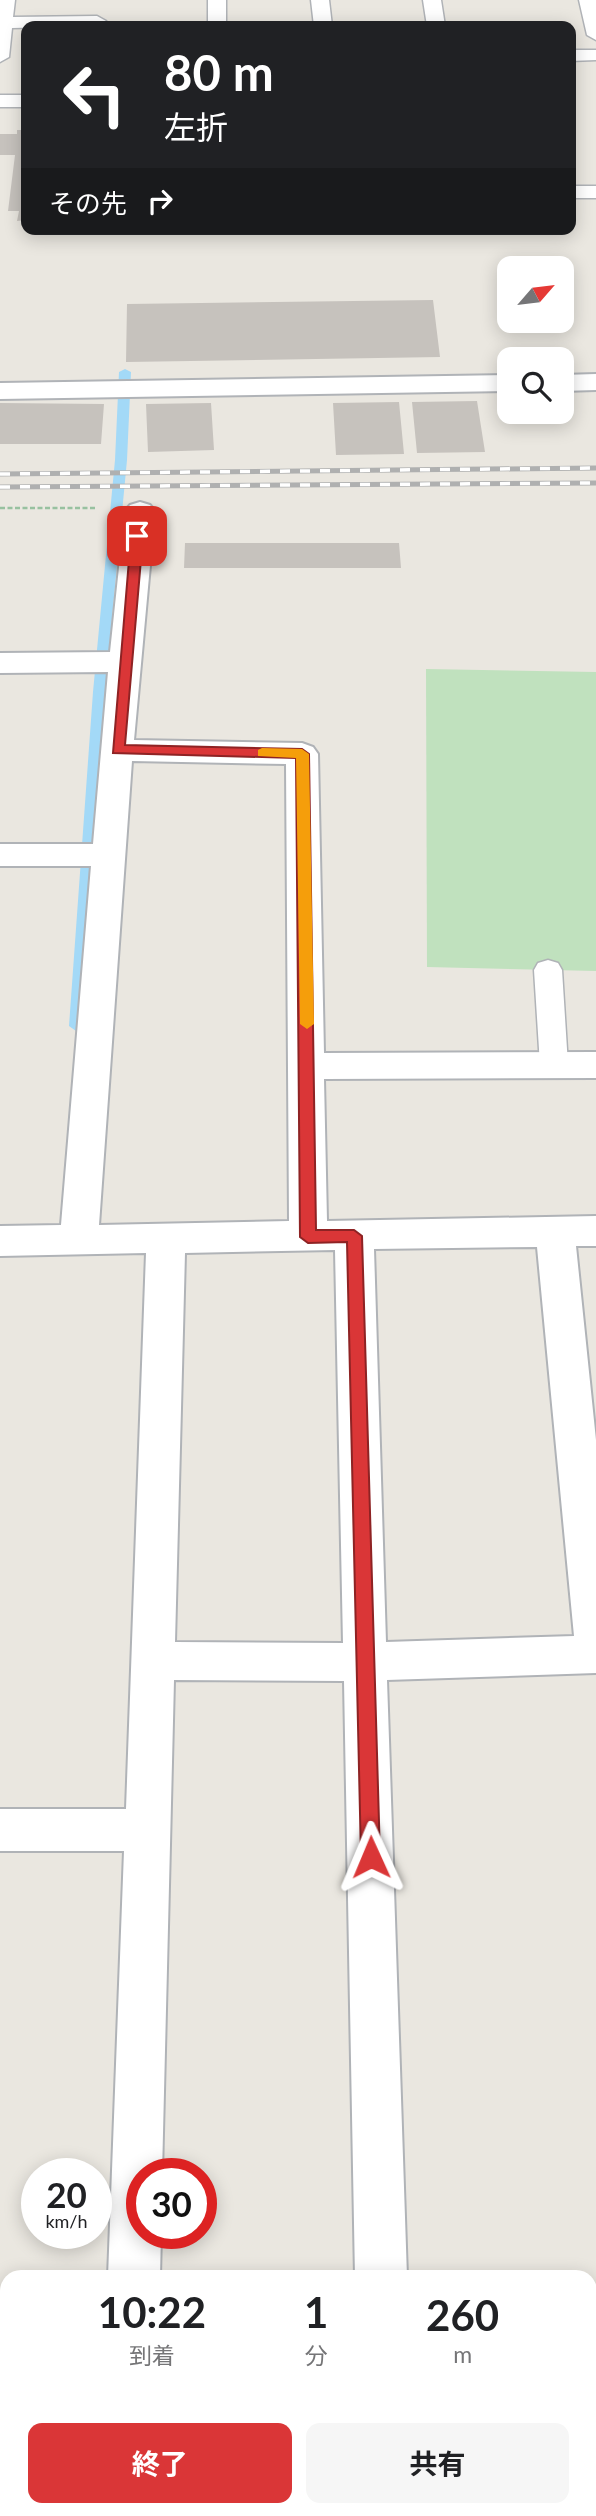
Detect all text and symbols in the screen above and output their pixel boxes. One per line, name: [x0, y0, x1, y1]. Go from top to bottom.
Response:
text: 80 m: [164, 43, 274, 101]
icon: left: [49, 49, 140, 140]
text: 左折: [164, 107, 228, 146]
icon: right: [141, 182, 179, 220]
text: その先: [49, 187, 127, 219]
north arrow: [497, 256, 574, 332]
map controls: [497, 256, 574, 424]
button: search: [497, 347, 574, 424]
pin: [107, 506, 167, 566]
icon: arrive: [118, 517, 156, 555]
position arrow: [334, 1820, 408, 1894]
speed limit sign: 30: [126, 2158, 217, 2249]
text: 20: [46, 2173, 87, 2215]
text: km/h: [45, 2210, 88, 2232]
text: 10:22: [98, 2287, 206, 2337]
text: 1: [304, 2287, 328, 2337]
text: 260: [426, 2290, 499, 2340]
text: m: [453, 2340, 472, 2368]
text: 到着: [129, 2341, 175, 2369]
text: 分: [305, 2341, 328, 2369]
button: 終了: [28, 2423, 292, 2503]
button: 共有: [306, 2423, 569, 2503]

